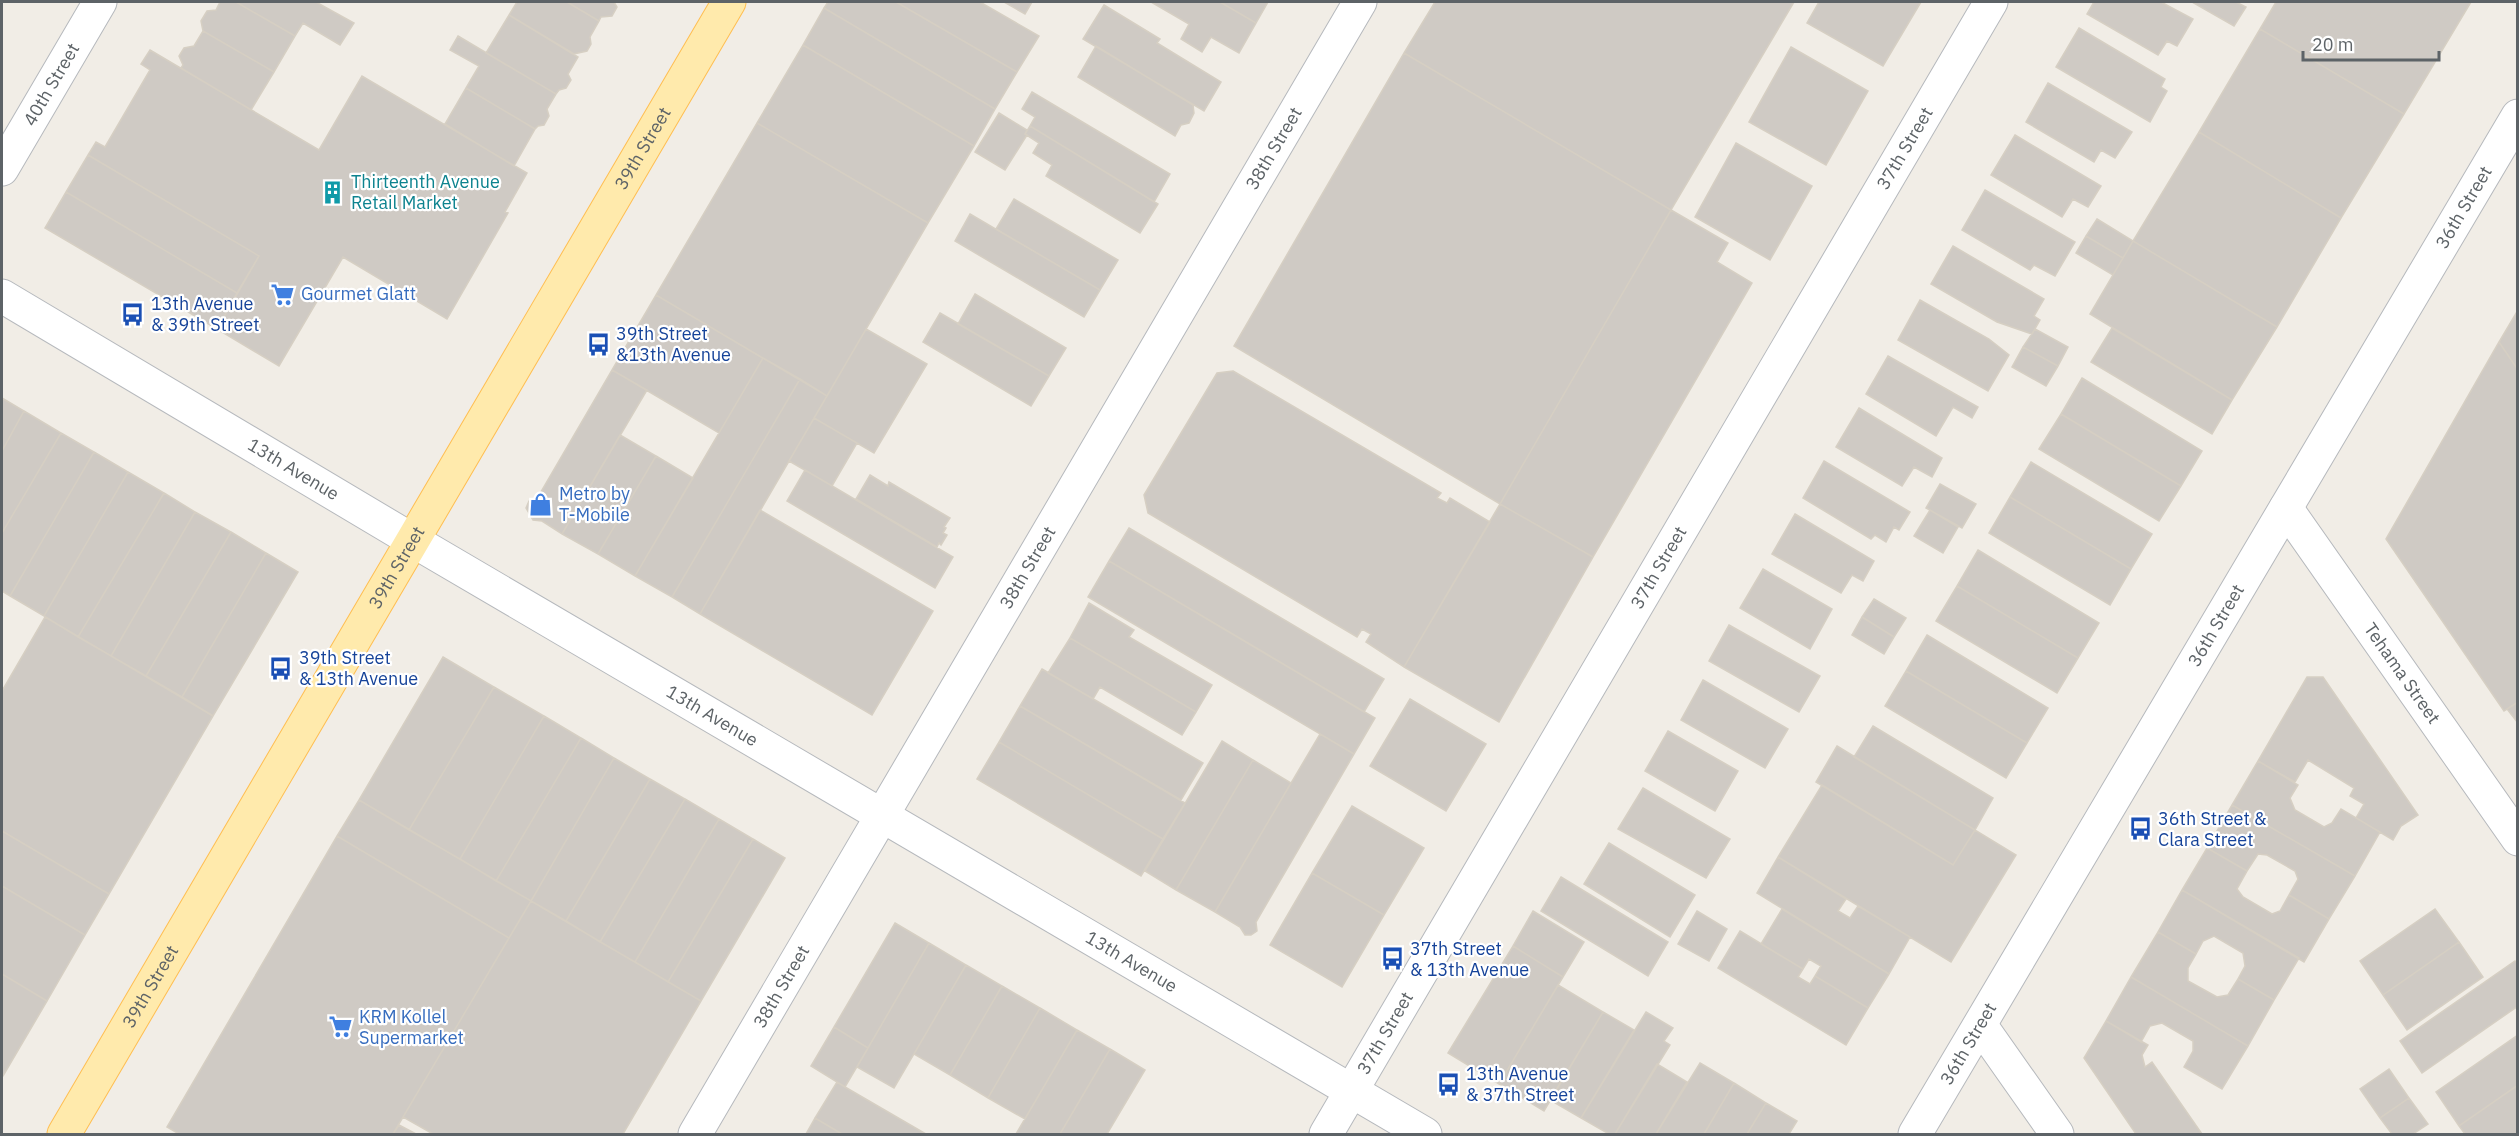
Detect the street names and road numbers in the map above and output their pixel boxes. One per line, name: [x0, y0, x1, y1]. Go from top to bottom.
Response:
street label: 40th Street: [18, 39, 84, 130]
street label: 39th Street: [609, 103, 676, 194]
street label: 38th Street: [1240, 103, 1307, 194]
street label: 37th Street: [1871, 103, 1938, 194]
street label: 36th Street: [2430, 162, 2497, 252]
street label: 13th Avenue: [244, 433, 344, 505]
street label: 39th Street: [363, 522, 430, 613]
street label: 38th Street: [994, 522, 1061, 613]
street label: 37th Street: [1625, 522, 1692, 613]
street label: 36th Street: [2182, 580, 2249, 671]
street label: Tehama Street: [2359, 618, 2446, 728]
street label: 13th Avenue: [662, 680, 763, 751]
street label: 13th Avenue: [1082, 926, 1182, 997]
street label: 39th Street: [117, 941, 183, 1032]
street label: 38th Street: [748, 941, 814, 1032]
street label: 37th Street: [1352, 987, 1418, 1078]
street label: 36th Street: [1935, 998, 2001, 1089]

